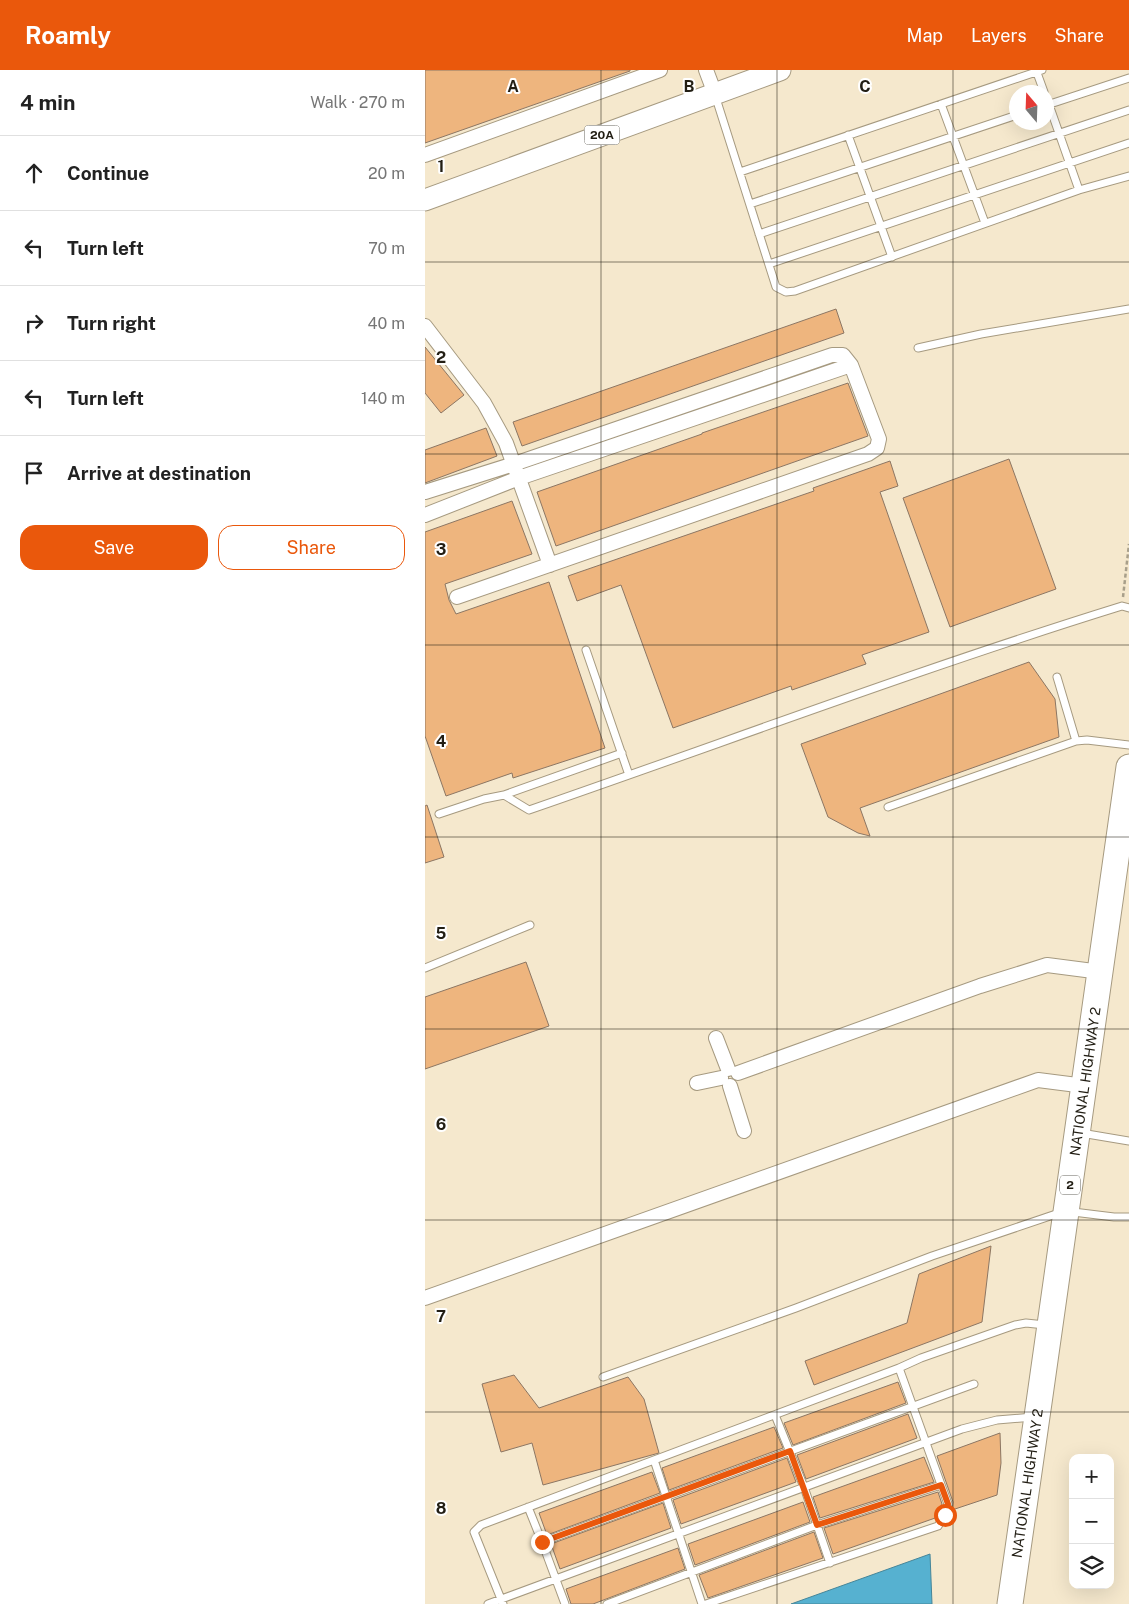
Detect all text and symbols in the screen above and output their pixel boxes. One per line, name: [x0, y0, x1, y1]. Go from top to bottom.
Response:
text: Roamly: [25, 21, 111, 49]
text: Map: [907, 25, 943, 46]
text: Layers: [971, 25, 1027, 46]
text: Share: [1055, 25, 1104, 46]
text: A: [507, 77, 519, 96]
text: B: [684, 77, 695, 96]
text: C: [859, 77, 871, 96]
north arrow: [1009, 85, 1054, 130]
text: 4 min: [20, 90, 75, 115]
text: Walk · 270 m: [310, 93, 405, 112]
road number: 20A: [585, 126, 619, 144]
text: 1: [438, 157, 444, 176]
icon: ahead: [20, 159, 48, 187]
text: Continue: [67, 162, 149, 184]
text: 20 m: [368, 164, 405, 183]
icon: left: [20, 234, 48, 262]
text: Turn left: [67, 237, 144, 259]
text: 70 m: [368, 239, 405, 258]
icon: right: [20, 309, 48, 337]
text: Turn right: [67, 312, 156, 334]
text: 40 m: [367, 314, 405, 333]
text: 2: [436, 348, 446, 367]
icon: left: [20, 384, 48, 412]
text: Turn left: [67, 387, 144, 409]
text: 140 m: [361, 389, 405, 408]
icon: arrive: [20, 459, 48, 487]
text: Arrive at destination: [67, 462, 251, 484]
button: Save: [20, 525, 208, 570]
button: Share: [218, 525, 405, 570]
text: 3: [436, 540, 446, 559]
text: 4: [436, 732, 447, 751]
text: 5: [436, 924, 447, 943]
street label: NATIONAL HIGHWAY 2: [1067, 1006, 1104, 1157]
text: 6: [436, 1115, 446, 1134]
road number: 2: [1060, 1176, 1080, 1194]
text: 7: [436, 1307, 446, 1326]
street label: NATIONAL HIGHWAY 2: [1009, 1408, 1046, 1559]
map controls: [1069, 1454, 1114, 1589]
button: +: [1069, 1454, 1114, 1499]
text: 8: [436, 1499, 447, 1518]
button: −: [1069, 1499, 1114, 1544]
route start: [934, 1504, 957, 1527]
route end: [531, 1531, 554, 1554]
button: layers: [1069, 1544, 1114, 1589]

